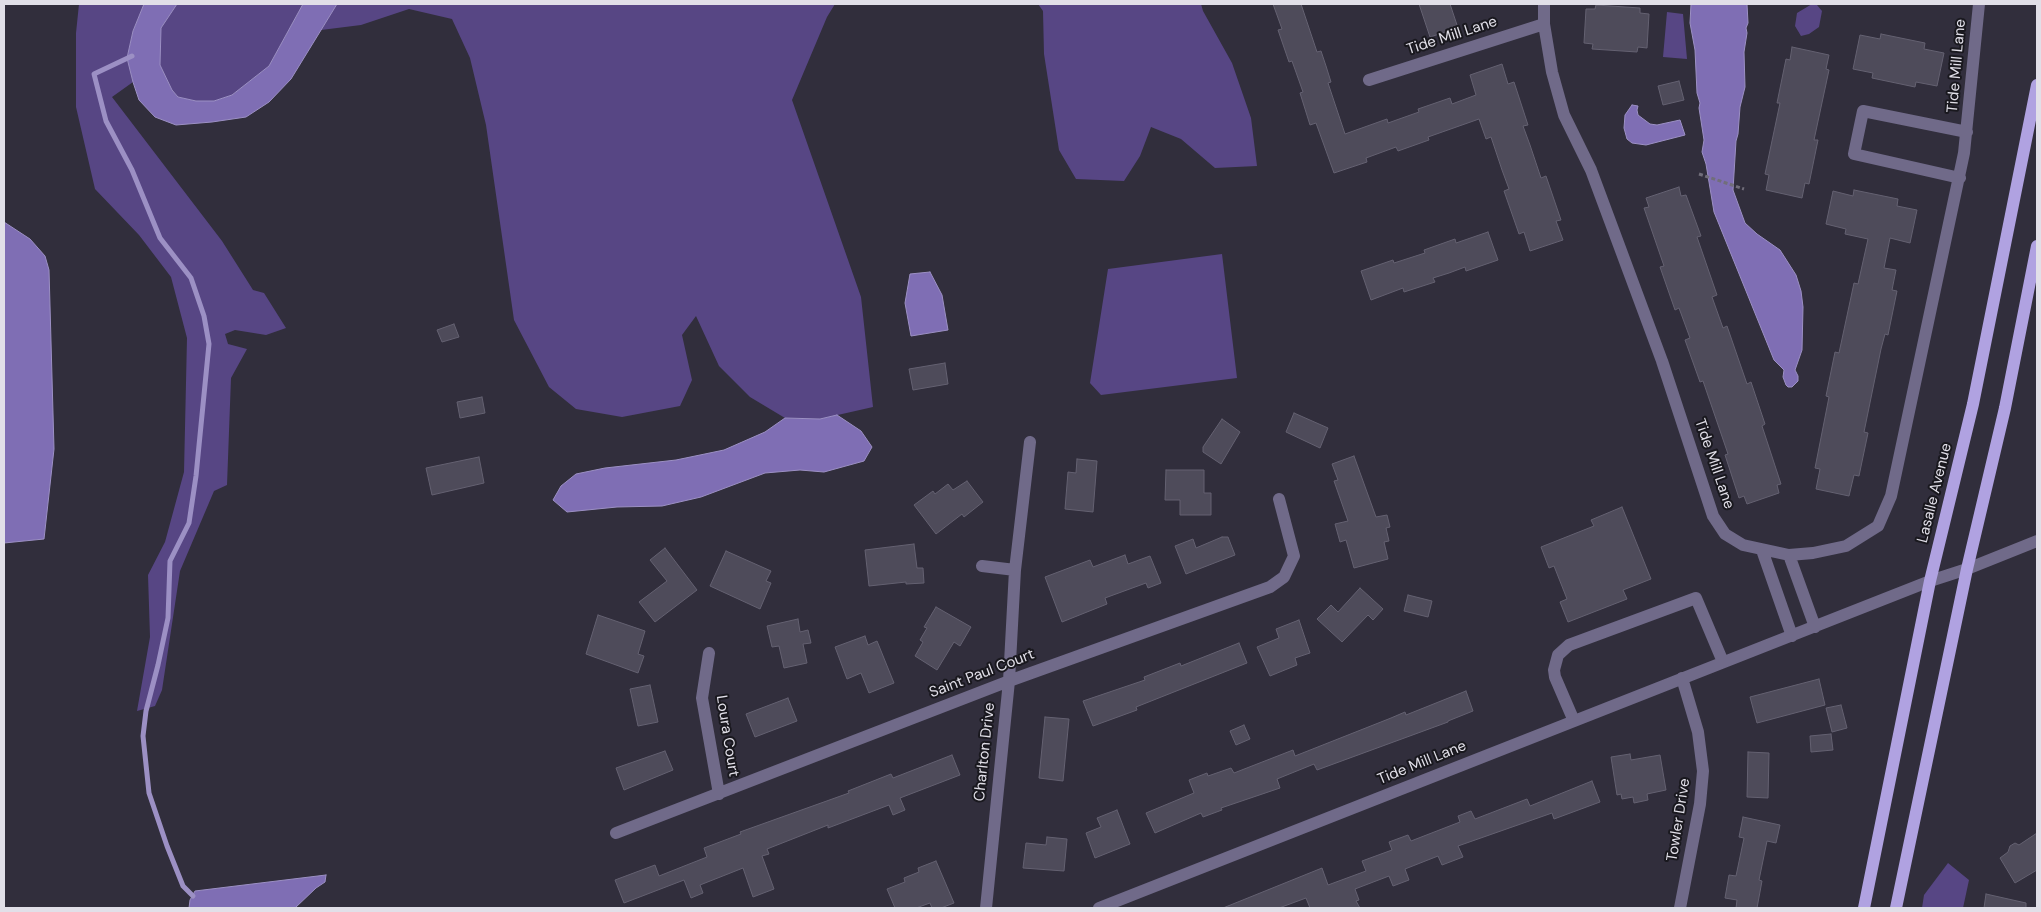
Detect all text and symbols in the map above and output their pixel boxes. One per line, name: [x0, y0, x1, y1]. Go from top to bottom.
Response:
street label: Tide Mill Lane: [1405, 13, 1499, 59]
street label: Tide Mill Lane: [1944, 18, 1970, 114]
street label: Tide Mill Lane: [1690, 417, 1738, 511]
street label: Lasalle Avenue: [1914, 441, 1956, 545]
street label: Saint Paul Court: [927, 646, 1037, 702]
street label: Loura Court: [712, 694, 742, 778]
street label: Charlton Drive: [971, 702, 999, 802]
street label: Tide Mill Lane: [1375, 737, 1469, 789]
street label: Towler Drive: [1664, 777, 1694, 863]

